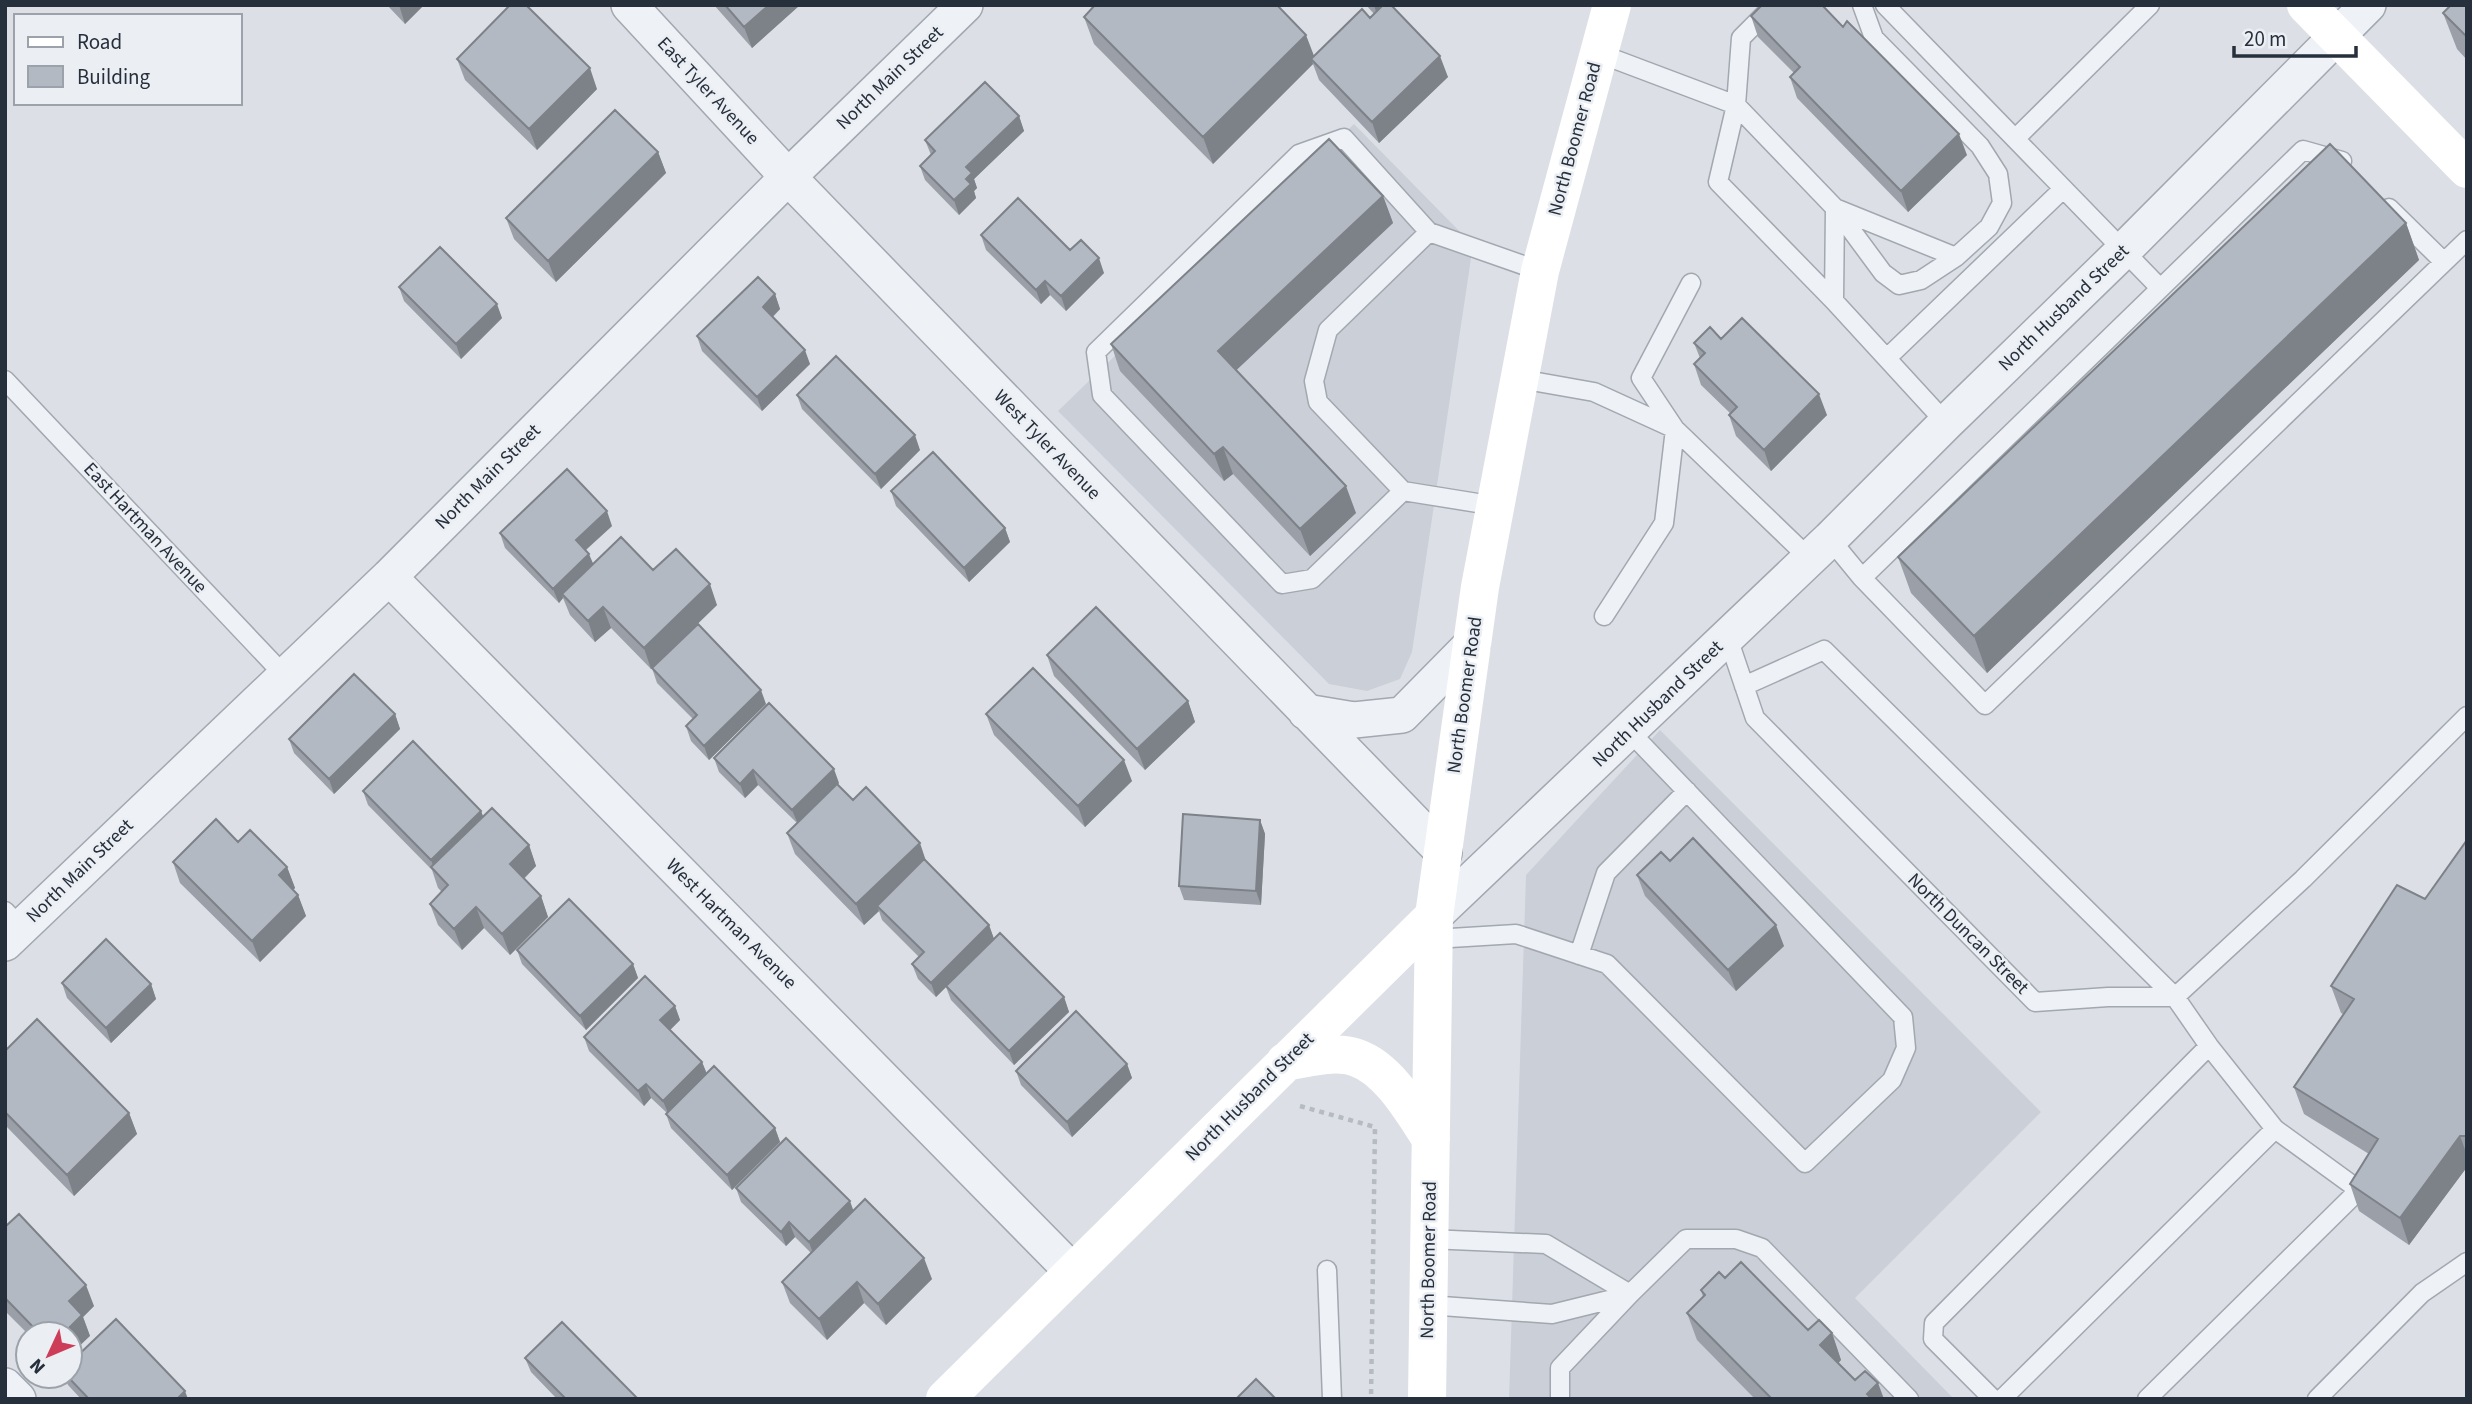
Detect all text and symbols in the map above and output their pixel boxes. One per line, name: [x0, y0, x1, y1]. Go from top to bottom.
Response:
legend: [14, 14, 242, 105]
scale bar: [2234, 14, 2356, 58]
street label: North Main Street: [830, 19, 950, 136]
text: 20 m: [2244, 24, 2286, 54]
text: Road: [77, 27, 122, 57]
street label: East Tyler Avenue: [651, 31, 765, 151]
street label: North Boomer Road: [1542, 59, 1608, 219]
text: Building: [77, 62, 151, 92]
street label: North Husband Street: [1993, 238, 2136, 378]
street label: West Tyler Avenue: [987, 384, 1107, 506]
street label: North Main Street: [429, 418, 547, 536]
street label: East Hartman Avenue: [77, 456, 213, 600]
street label: North Boomer Road: [1441, 615, 1489, 775]
street label: North Husband Street: [1587, 634, 1730, 774]
street label: North Main Street: [20, 812, 140, 929]
street label: West Hartman Avenue: [660, 853, 802, 995]
street label: North Duncan Street: [1901, 867, 2035, 1001]
street label: North Husband Street: [1179, 1026, 1321, 1168]
street label: North Boomer Road: [1414, 1181, 1444, 1339]
north arrow: [14, 1320, 84, 1390]
text: N: [24, 1352, 52, 1380]

